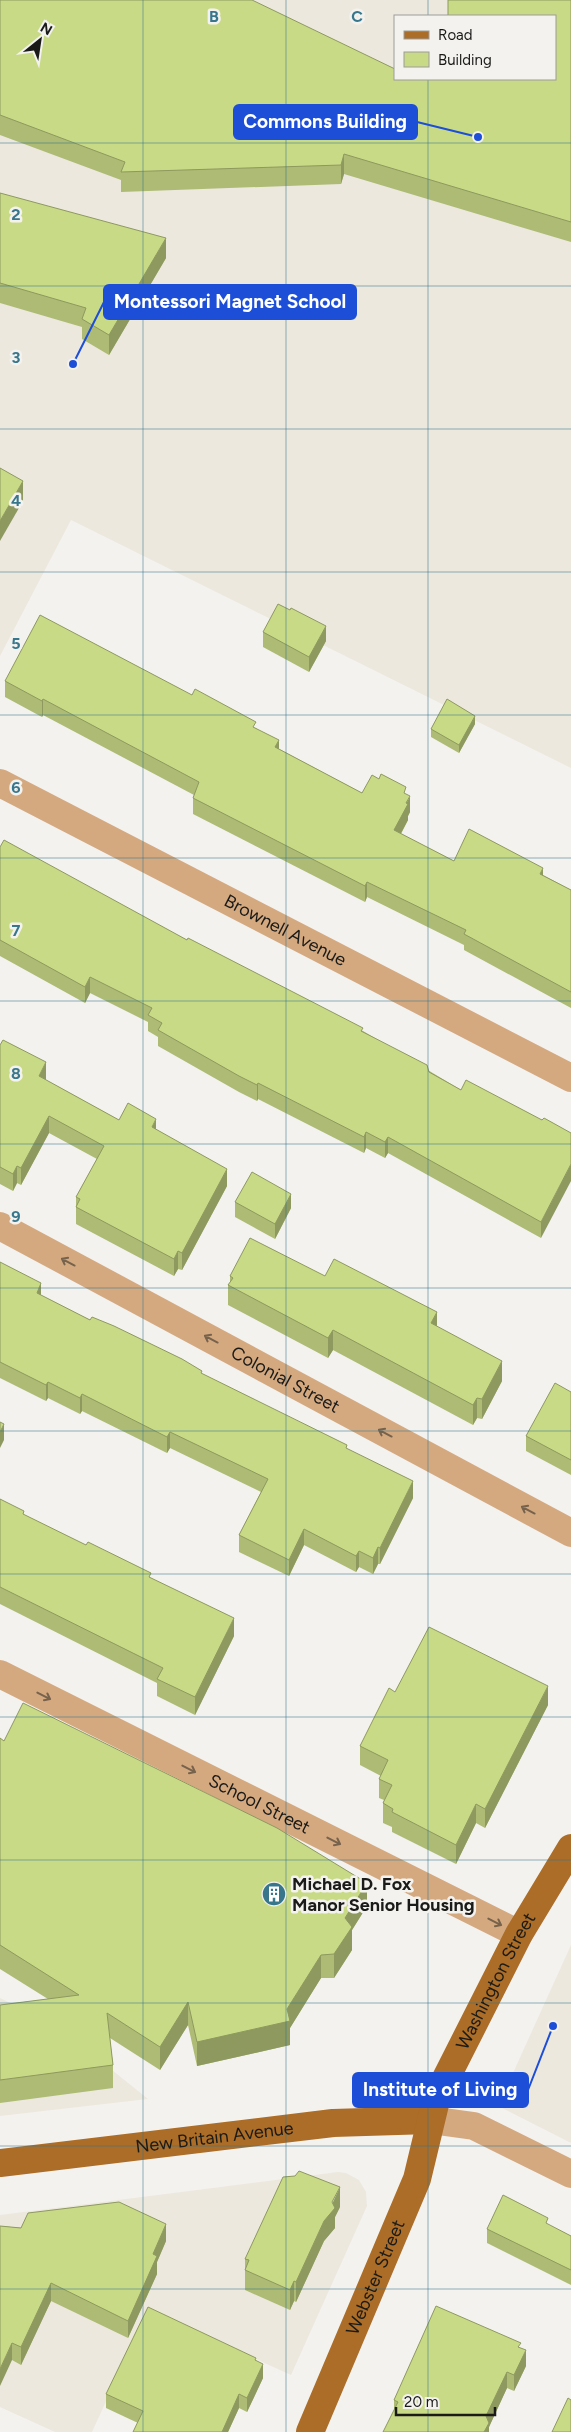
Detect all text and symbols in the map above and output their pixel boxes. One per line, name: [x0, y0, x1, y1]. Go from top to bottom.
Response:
text: B: [209, 7, 219, 26]
text: C: [351, 7, 363, 26]
north arrow: [15, 15, 65, 65]
legend: [394, 15, 556, 80]
text: N: [37, 19, 55, 39]
text: Road: [438, 26, 473, 44]
text: Building: [438, 51, 492, 69]
callout: Commons Building: [234, 105, 417, 139]
text: Commons Building: [243, 110, 407, 133]
text: 2: [11, 205, 21, 224]
callout: Montessori Magnet School: [104, 285, 356, 319]
text: Montessori Magnet School: [114, 290, 346, 313]
text: 3: [12, 348, 21, 367]
text: 4: [11, 491, 21, 510]
text: 5: [11, 634, 21, 653]
text: 6: [11, 778, 21, 797]
street label: Brownell Avenue: [220, 890, 350, 971]
text: 7: [12, 921, 21, 940]
text: 8: [11, 1064, 21, 1083]
text: 9: [11, 1207, 21, 1226]
one-way arrow: [61, 1257, 76, 1267]
one-way arrow: [204, 1334, 219, 1344]
street label: Colonial Street: [227, 1341, 344, 1418]
one-way arrow: [378, 1428, 393, 1437]
one-way arrow: [521, 1505, 536, 1514]
one-way arrow: [36, 1691, 51, 1701]
one-way arrow: [181, 1765, 196, 1774]
street label: School Street: [205, 1769, 314, 1839]
one-way arrow: [327, 1836, 342, 1846]
place label: Michael D. Fox Manor Senior Housing: [292, 1873, 475, 1916]
building icon: Michael D. Fox Manor Senior Housing: [261, 1881, 287, 1907]
street label: Washington Street: [451, 1909, 540, 2053]
one-way arrow: [488, 1917, 503, 1927]
callout: Institute of Living: [353, 2073, 528, 2107]
text: Institute of Living: [363, 2078, 517, 2101]
street label: New Britain Avenue: [134, 2117, 295, 2158]
street label: Webster Street: [341, 2216, 410, 2338]
scale bar: [396, 2384, 495, 2416]
text: 20 m: [404, 2393, 438, 2411]

